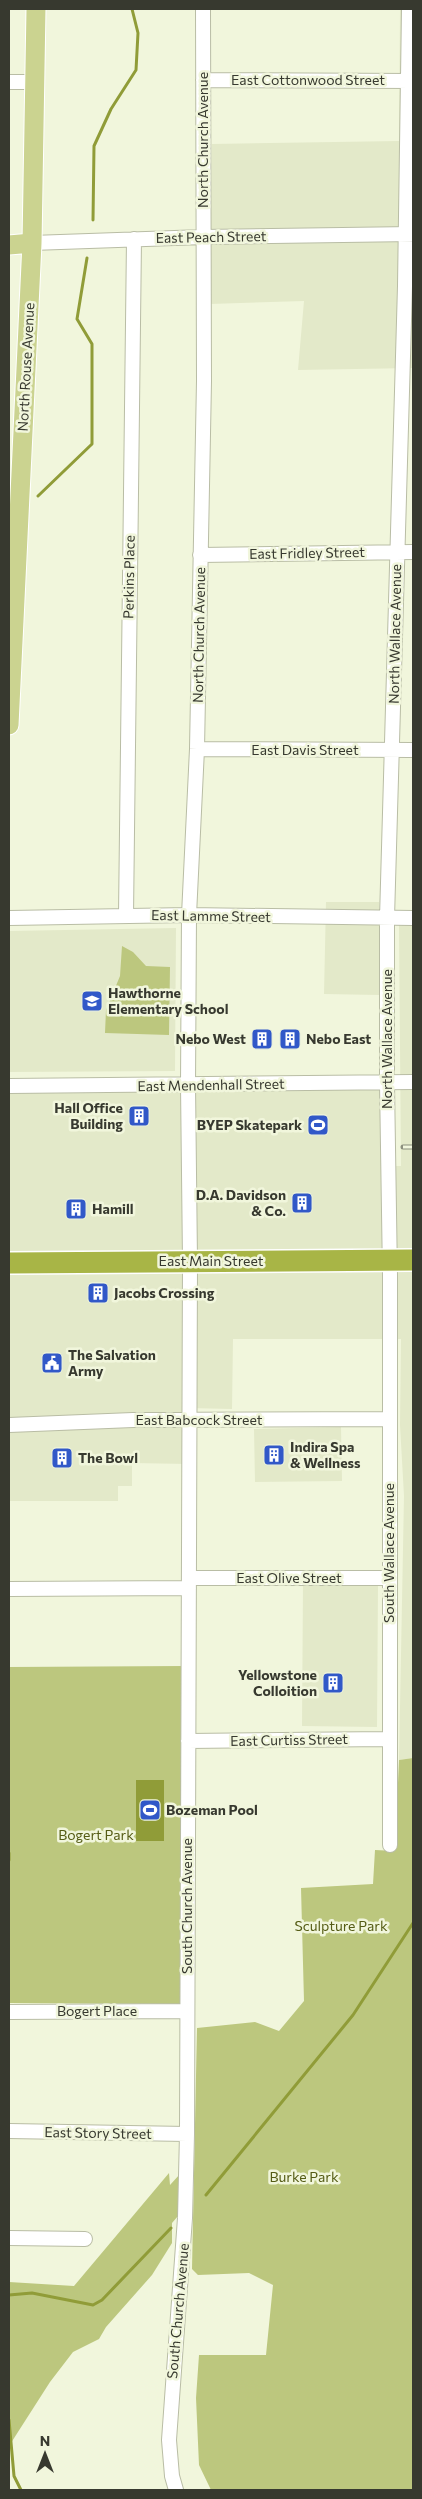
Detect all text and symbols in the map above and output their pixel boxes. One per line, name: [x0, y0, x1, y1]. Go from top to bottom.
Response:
street label: East Cottonwood Street: [231, 71, 385, 88]
street label: North Church Avenue: [194, 72, 211, 208]
street label: East Peach Street: [155, 227, 267, 246]
street label: North Rouse Avenue: [14, 302, 37, 432]
street label: Perkins Place: [119, 535, 138, 619]
street label: East Fridley Street: [249, 543, 365, 562]
street label: North Wallace Avenue: [385, 564, 404, 704]
street label: North Church Avenue: [189, 567, 208, 703]
street label: East Davis Street: [251, 741, 359, 758]
street label: East Lamme Street: [151, 906, 271, 925]
street label: North Wallace Avenue: [378, 969, 395, 1109]
place label: Hawthorne Elementary School: [108, 984, 228, 1017]
school or university icon: Hawthorne Elementary School: [80, 989, 104, 1013]
building icon: Nebo West: [250, 1027, 274, 1051]
building icon: Nebo East: [278, 1027, 302, 1051]
place label: Nebo West: [175, 1030, 246, 1047]
place label: Nebo East: [306, 1030, 371, 1047]
street label: East Mendenhall Street: [137, 1075, 285, 1094]
place label: Hall Office Building: [54, 1099, 123, 1132]
building icon: Hall Office Building: [127, 1104, 151, 1128]
sports icon: BYEP Skatepark: [306, 1113, 330, 1137]
place label: BYEP Skatepark: [197, 1116, 302, 1133]
place label: D.A. Davidson & Co.: [196, 1186, 286, 1219]
building icon: D.A. Davidson & Co.: [290, 1191, 314, 1215]
building icon: Hamill: [64, 1197, 88, 1221]
place label: Hamill: [92, 1200, 134, 1217]
street label: East Main Street: [159, 1252, 264, 1269]
building icon: Jacobs Crossing: [86, 1281, 110, 1305]
place label: Jacobs Crossing: [114, 1284, 215, 1301]
place label: The Salvation Army: [68, 1346, 156, 1379]
public building icon: The Salvation Army: [40, 1351, 64, 1375]
street label: East Babcock Street: [135, 1411, 263, 1428]
place label: Indira Spa & Wellness: [290, 1438, 361, 1471]
building icon: Indira Spa & Wellness: [262, 1443, 286, 1467]
building icon: The Bowl: [50, 1446, 74, 1470]
place label: The Bowl: [78, 1449, 138, 1466]
street label: South Wallace Avenue: [380, 1483, 397, 1623]
street label: East Olive Street: [236, 1569, 342, 1586]
place label: Yellowstone Colloition: [238, 1666, 317, 1699]
building icon: Yellowstone Colloition: [321, 1671, 345, 1695]
street label: East Curtiss Street: [230, 1730, 348, 1749]
sports icon: Bozeman Pool: [138, 1798, 162, 1822]
place label: Bozeman Pool: [166, 1801, 258, 1818]
park label: Bogert Park: [58, 1826, 134, 1843]
street label: South Church Avenue: [178, 1838, 195, 1974]
park label: Sculpture Park: [295, 1917, 388, 1934]
street label: Bogert Place: [57, 2002, 137, 2019]
street label: East Story Street: [44, 2123, 152, 2142]
park label: Burke Park: [269, 2168, 339, 2185]
street label: South Church Avenue: [163, 2243, 192, 2379]
north arrow: [20, 2429, 70, 2479]
text: N: [40, 2432, 50, 2449]

